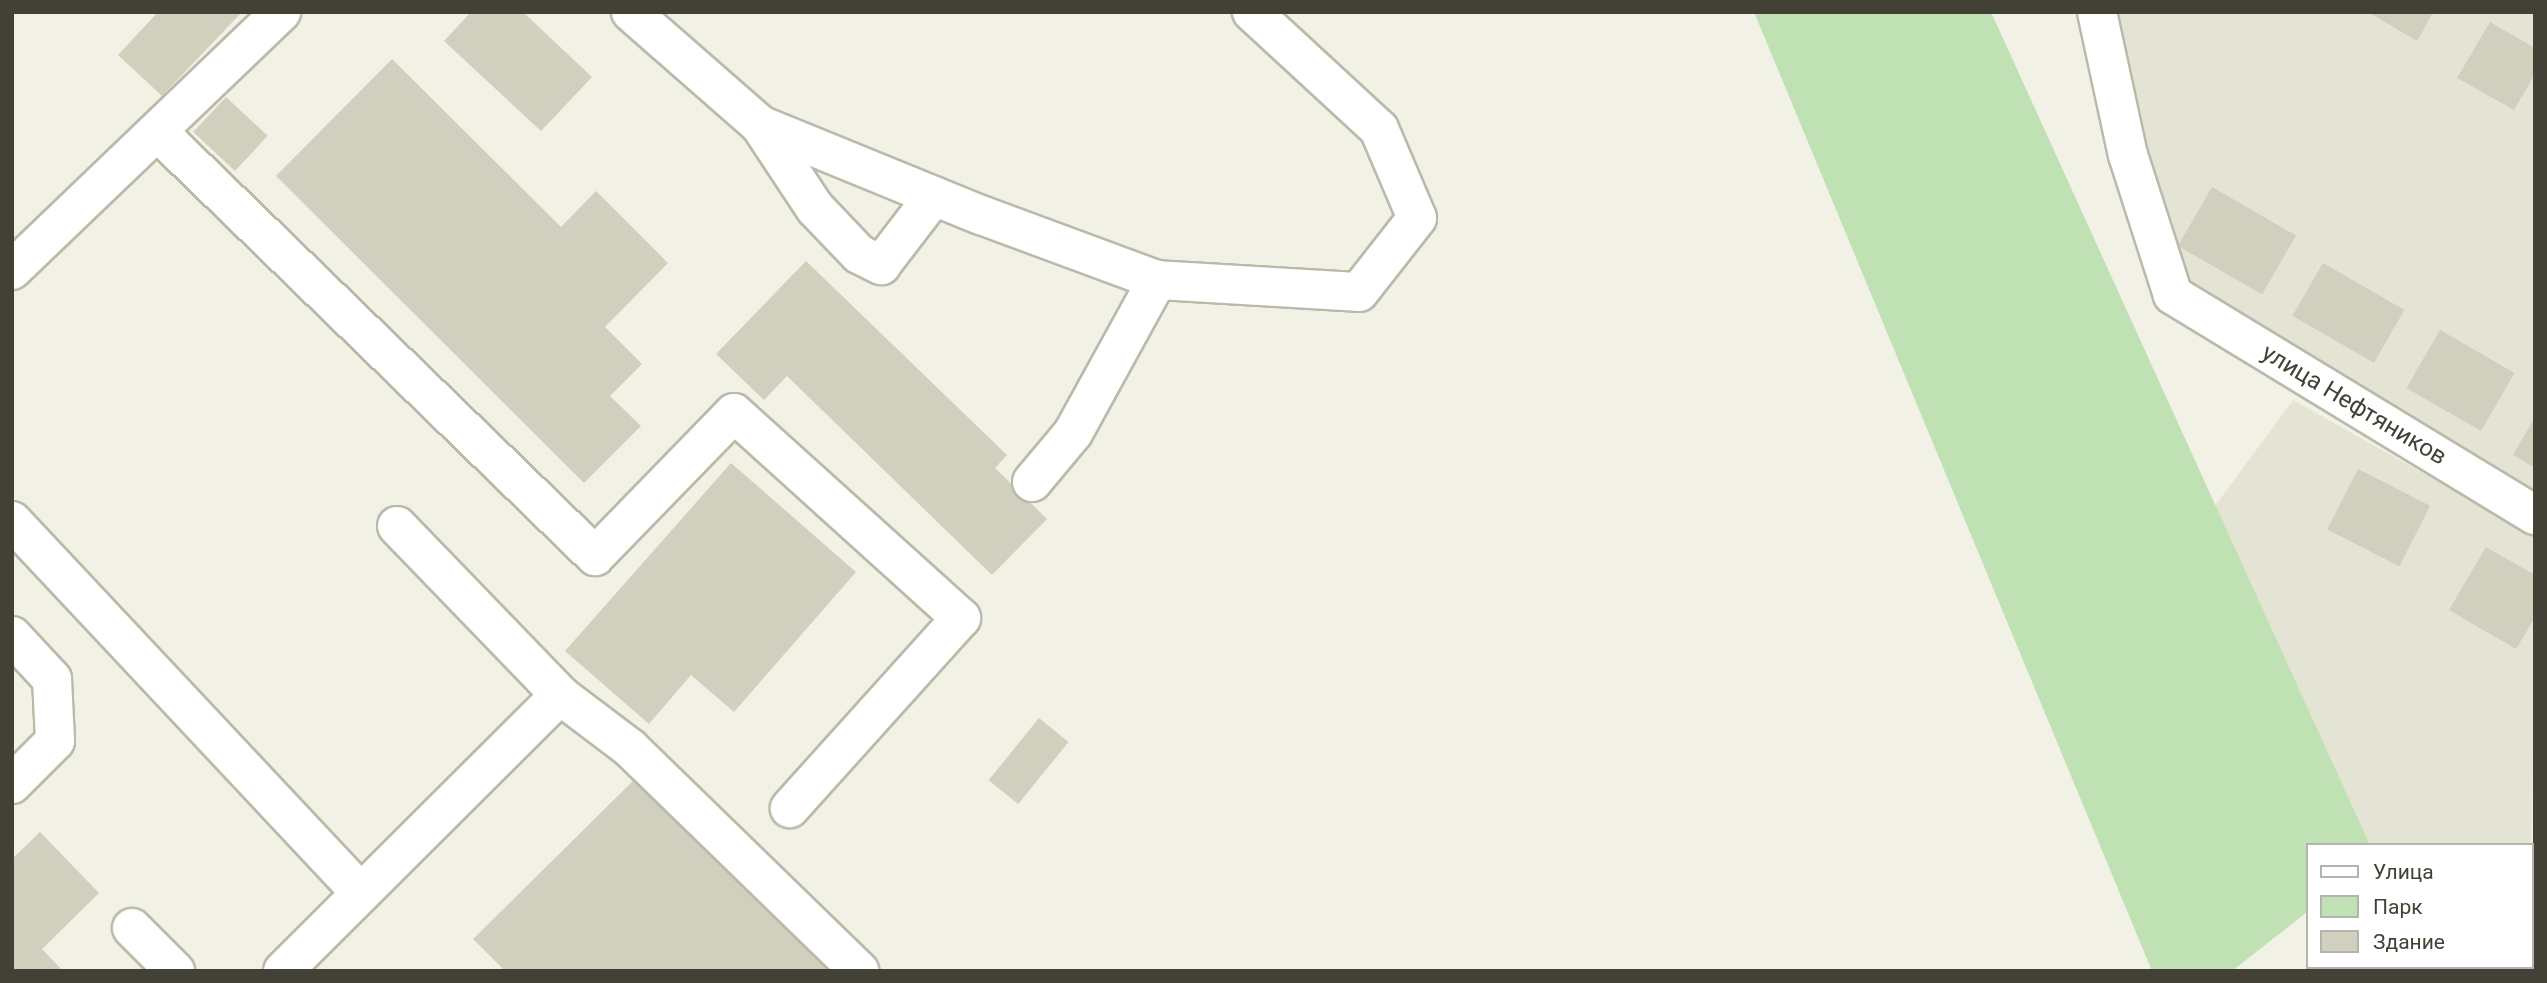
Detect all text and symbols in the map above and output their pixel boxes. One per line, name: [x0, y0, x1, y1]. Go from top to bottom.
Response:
street label: улица Нефтяников: [2256, 338, 2452, 472]
legend: [2306, 843, 2533, 969]
text: Улица: [2373, 860, 2434, 884]
text: Парк: [2373, 895, 2423, 919]
text: Здание: [2373, 930, 2445, 954]

